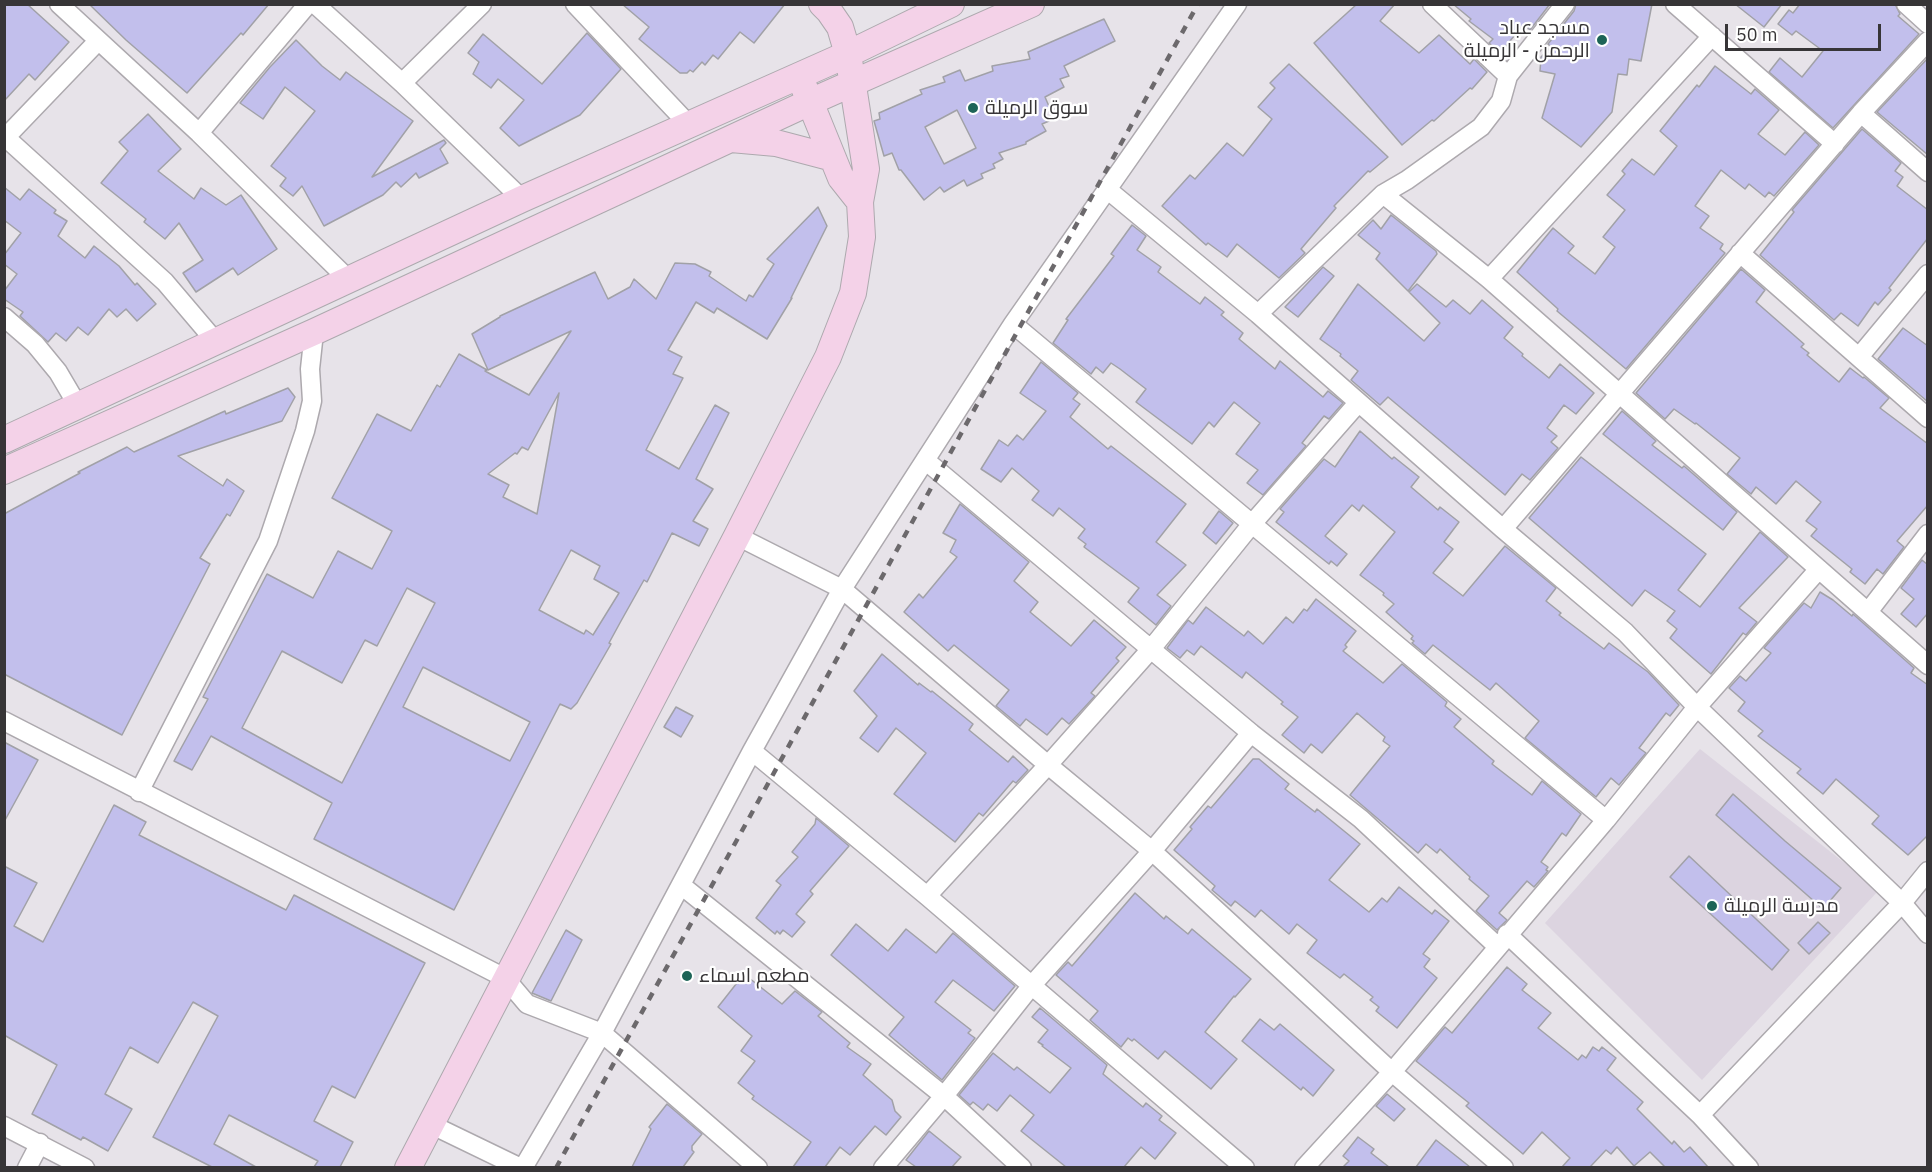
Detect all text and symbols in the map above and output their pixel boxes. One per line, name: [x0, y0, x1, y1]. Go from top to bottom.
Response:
scale bar: [1728, 12, 1884, 50]
place label: مسجد عباد الرحمن - الرميلة: [1464, 16, 1590, 63]
text: 50 m: [1736, 23, 1778, 46]
marker: مسجد عباد الرحمن - الرميلة: [1595, 33, 1609, 47]
place label: سوق الرميلة: [985, 96, 1088, 120]
marker: سوق الرميلة: [966, 101, 980, 115]
place label: مدرسة الرميلة: [1724, 894, 1839, 918]
marker: مدرسة الرميلة: [1705, 899, 1719, 913]
place label: مطعم اسماء: [699, 964, 810, 988]
marker: مطعم اسماء: [680, 969, 694, 983]

